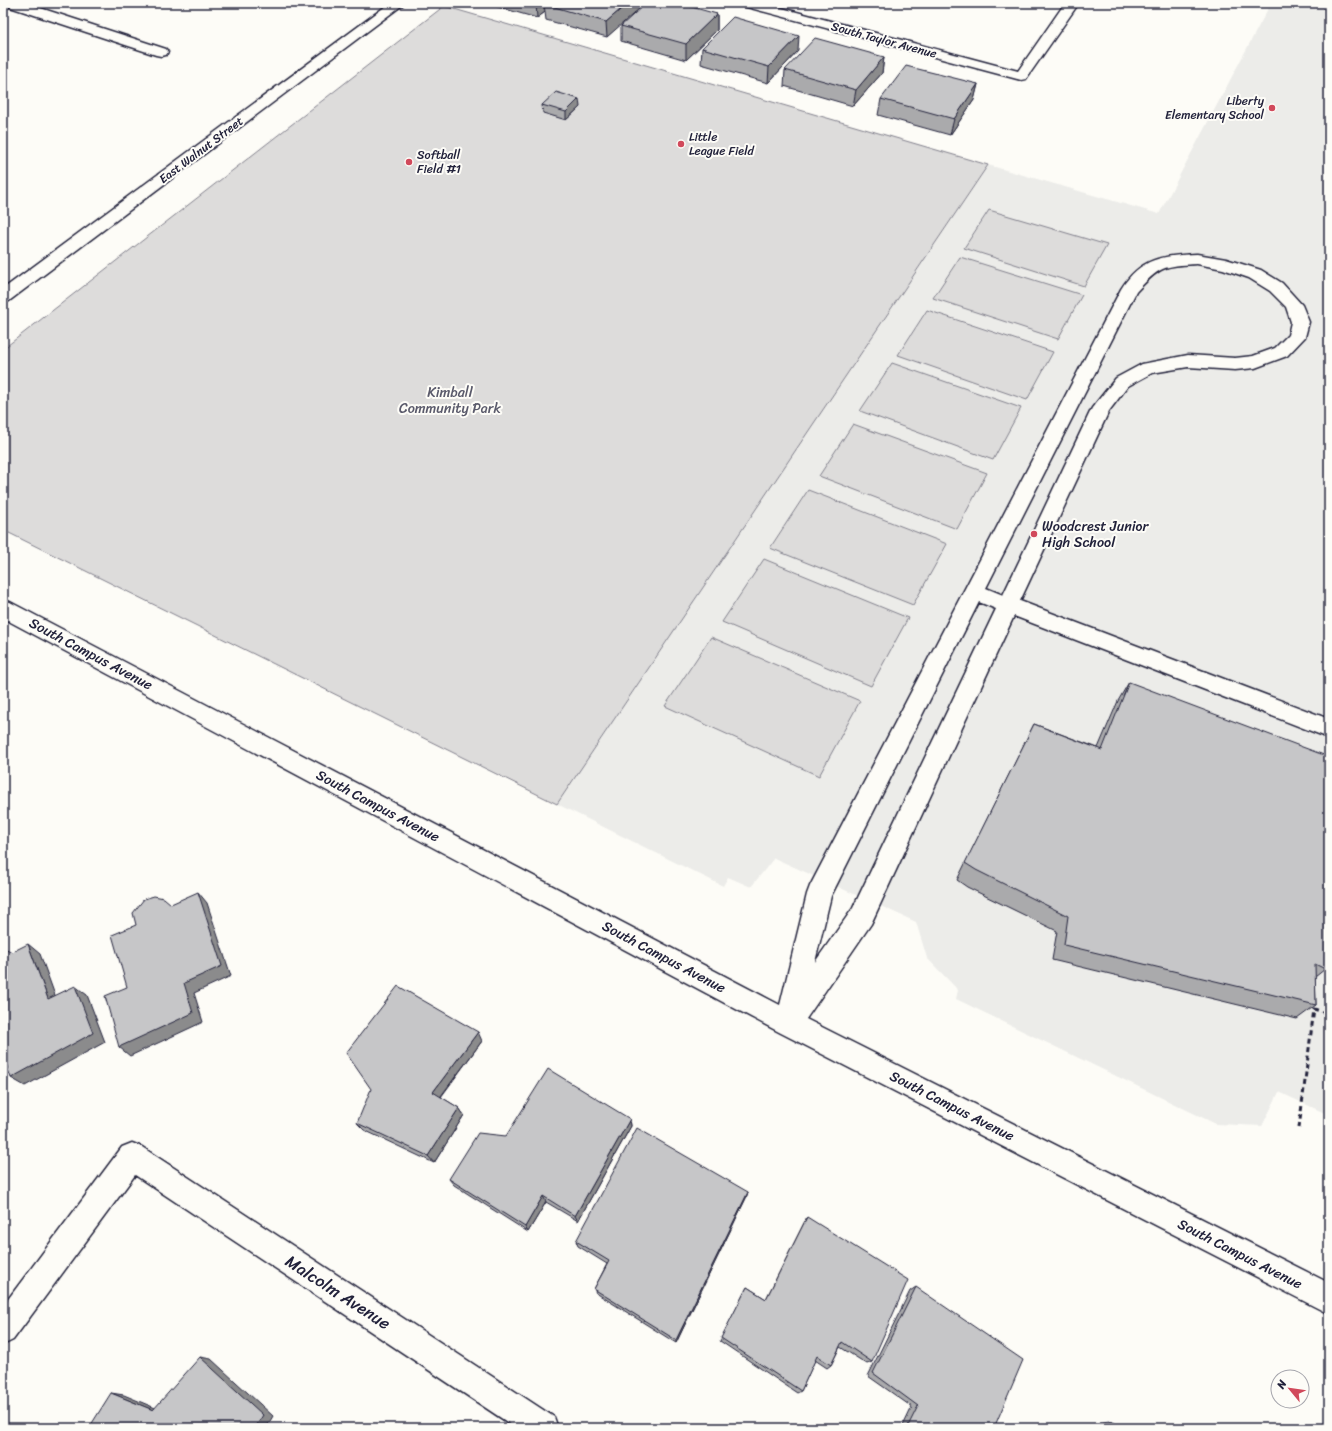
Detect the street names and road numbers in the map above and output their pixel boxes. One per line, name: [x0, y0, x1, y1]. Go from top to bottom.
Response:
street label: South Taylor Avenue: [829, 15, 939, 65]
street label: East Walnut Street: [154, 111, 248, 189]
street label: South Campus Avenue: [25, 611, 157, 697]
street label: South Campus Avenue: [312, 763, 444, 849]
street label: South Campus Avenue: [598, 914, 730, 1000]
street label: South Campus Avenue: [885, 1064, 1019, 1148]
street label: South Campus Avenue: [1173, 1212, 1307, 1296]
street label: Malcolm Avenue: [279, 1246, 397, 1338]

